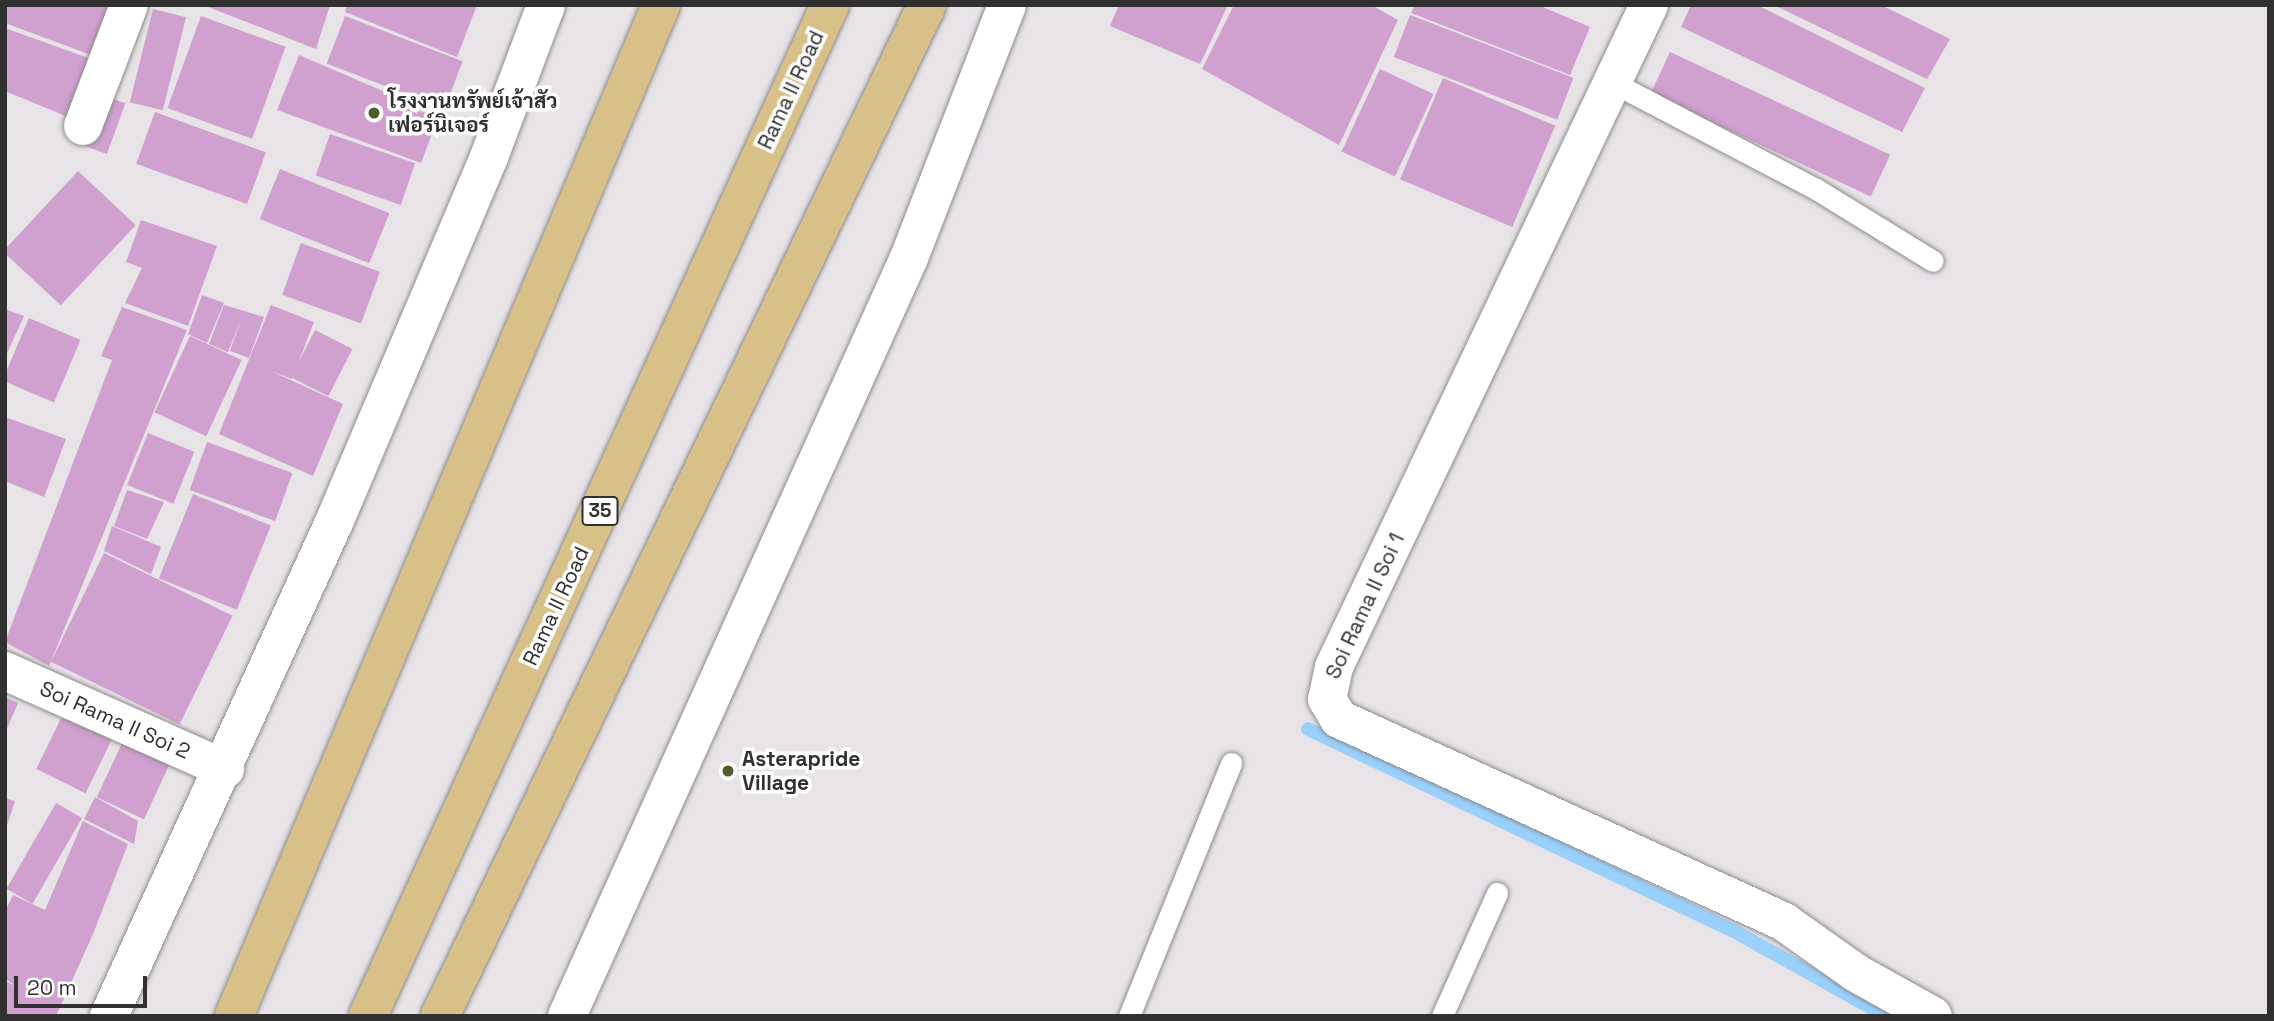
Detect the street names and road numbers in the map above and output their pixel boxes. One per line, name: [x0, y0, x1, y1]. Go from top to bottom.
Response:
street label: Rama II Road: [753, 27, 829, 153]
road number: 35: [581, 496, 619, 526]
street label: Soi Rama II Soi 1: [1320, 529, 1410, 683]
street label: Rama II Road: [518, 543, 594, 669]
street label: Soi Rama II Soi 2: [36, 676, 194, 764]

